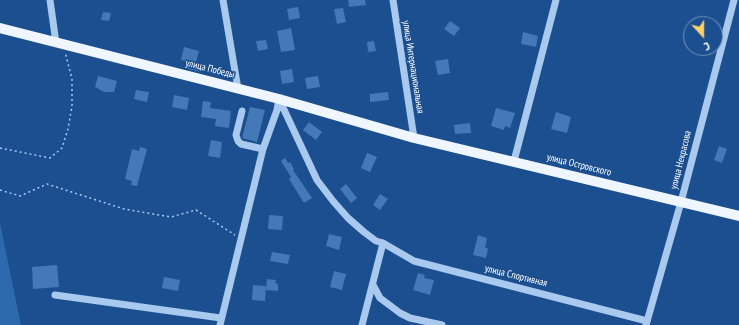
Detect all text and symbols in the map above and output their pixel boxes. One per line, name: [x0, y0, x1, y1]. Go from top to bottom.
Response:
north arrow: [683, 16, 723, 56]
street label: улица Интернациональная: [400, 20, 426, 114]
text: С: [702, 39, 712, 54]
street label: улица Победы: [184, 57, 236, 81]
street label: улица Некрасова: [668, 129, 694, 191]
street label: улица Островского: [545, 151, 613, 179]
street label: улица Спортивная: [484, 262, 548, 290]

